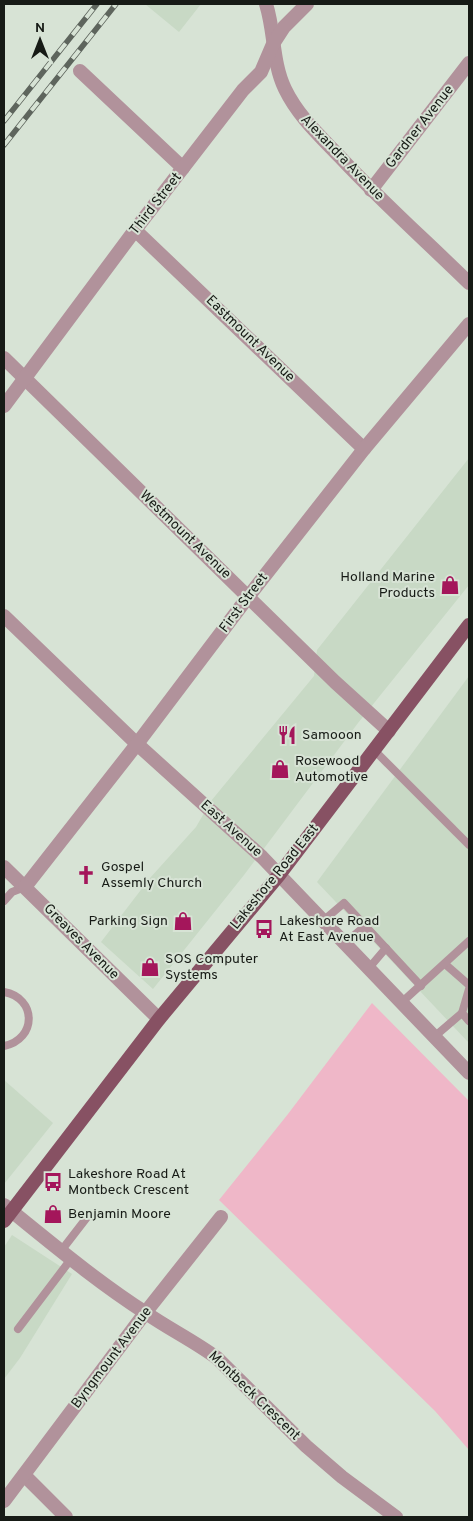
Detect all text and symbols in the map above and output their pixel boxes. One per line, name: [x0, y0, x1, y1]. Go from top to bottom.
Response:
north arrow: [15, 15, 65, 65]
text: N: [35, 20, 45, 37]
street label: Gardner Avenue: [382, 82, 458, 172]
street label: Alexandra Avenue: [297, 112, 387, 204]
street label: Third Street: [126, 169, 186, 239]
street label: Eastmount Avenue: [202, 292, 298, 386]
street label: Westmount Avenue: [136, 487, 234, 583]
place label: Holland Marine Products: [340, 569, 435, 602]
street label: First Street: [216, 570, 272, 636]
shop icon: Holland Marine Products: [439, 574, 461, 596]
restaurant icon: Samooon: [276, 724, 298, 746]
place label: Samooon: [302, 727, 362, 744]
place label: Rosewood Automotive: [295, 753, 368, 786]
shop icon: Rosewood Automotive: [269, 758, 291, 780]
street label: East Avenue: [197, 797, 265, 861]
street label: Lakeshore Road East: [227, 821, 323, 933]
place label: Gospel Assemly Church: [101, 859, 202, 892]
church icon: Gospel Assemly Church: [75, 864, 97, 886]
street label: Greaves Avenue: [40, 901, 122, 983]
shop icon: Parking Sign: [172, 910, 194, 932]
place label: Parking Sign: [88, 913, 168, 930]
place label: Lakeshore Road At East Avenue: [279, 913, 379, 946]
bus stop icon: Lakeshore Road At East Avenue: [253, 918, 275, 940]
place label: SOS Computer Systems: [165, 951, 259, 984]
shop icon: SOS Computer Systems: [139, 956, 161, 978]
place label: Lakeshore Road At Montbeck Crescent: [68, 1166, 189, 1199]
bus stop icon: Lakeshore Road At Montbeck Crescent: [42, 1171, 64, 1193]
shop icon: Benjamin Moore: [42, 1203, 64, 1225]
place label: Benjamin Moore: [68, 1206, 171, 1223]
street label: Byngmount Avenue: [68, 1304, 156, 1412]
street label: Montbeck Crescent: [205, 1348, 303, 1444]

